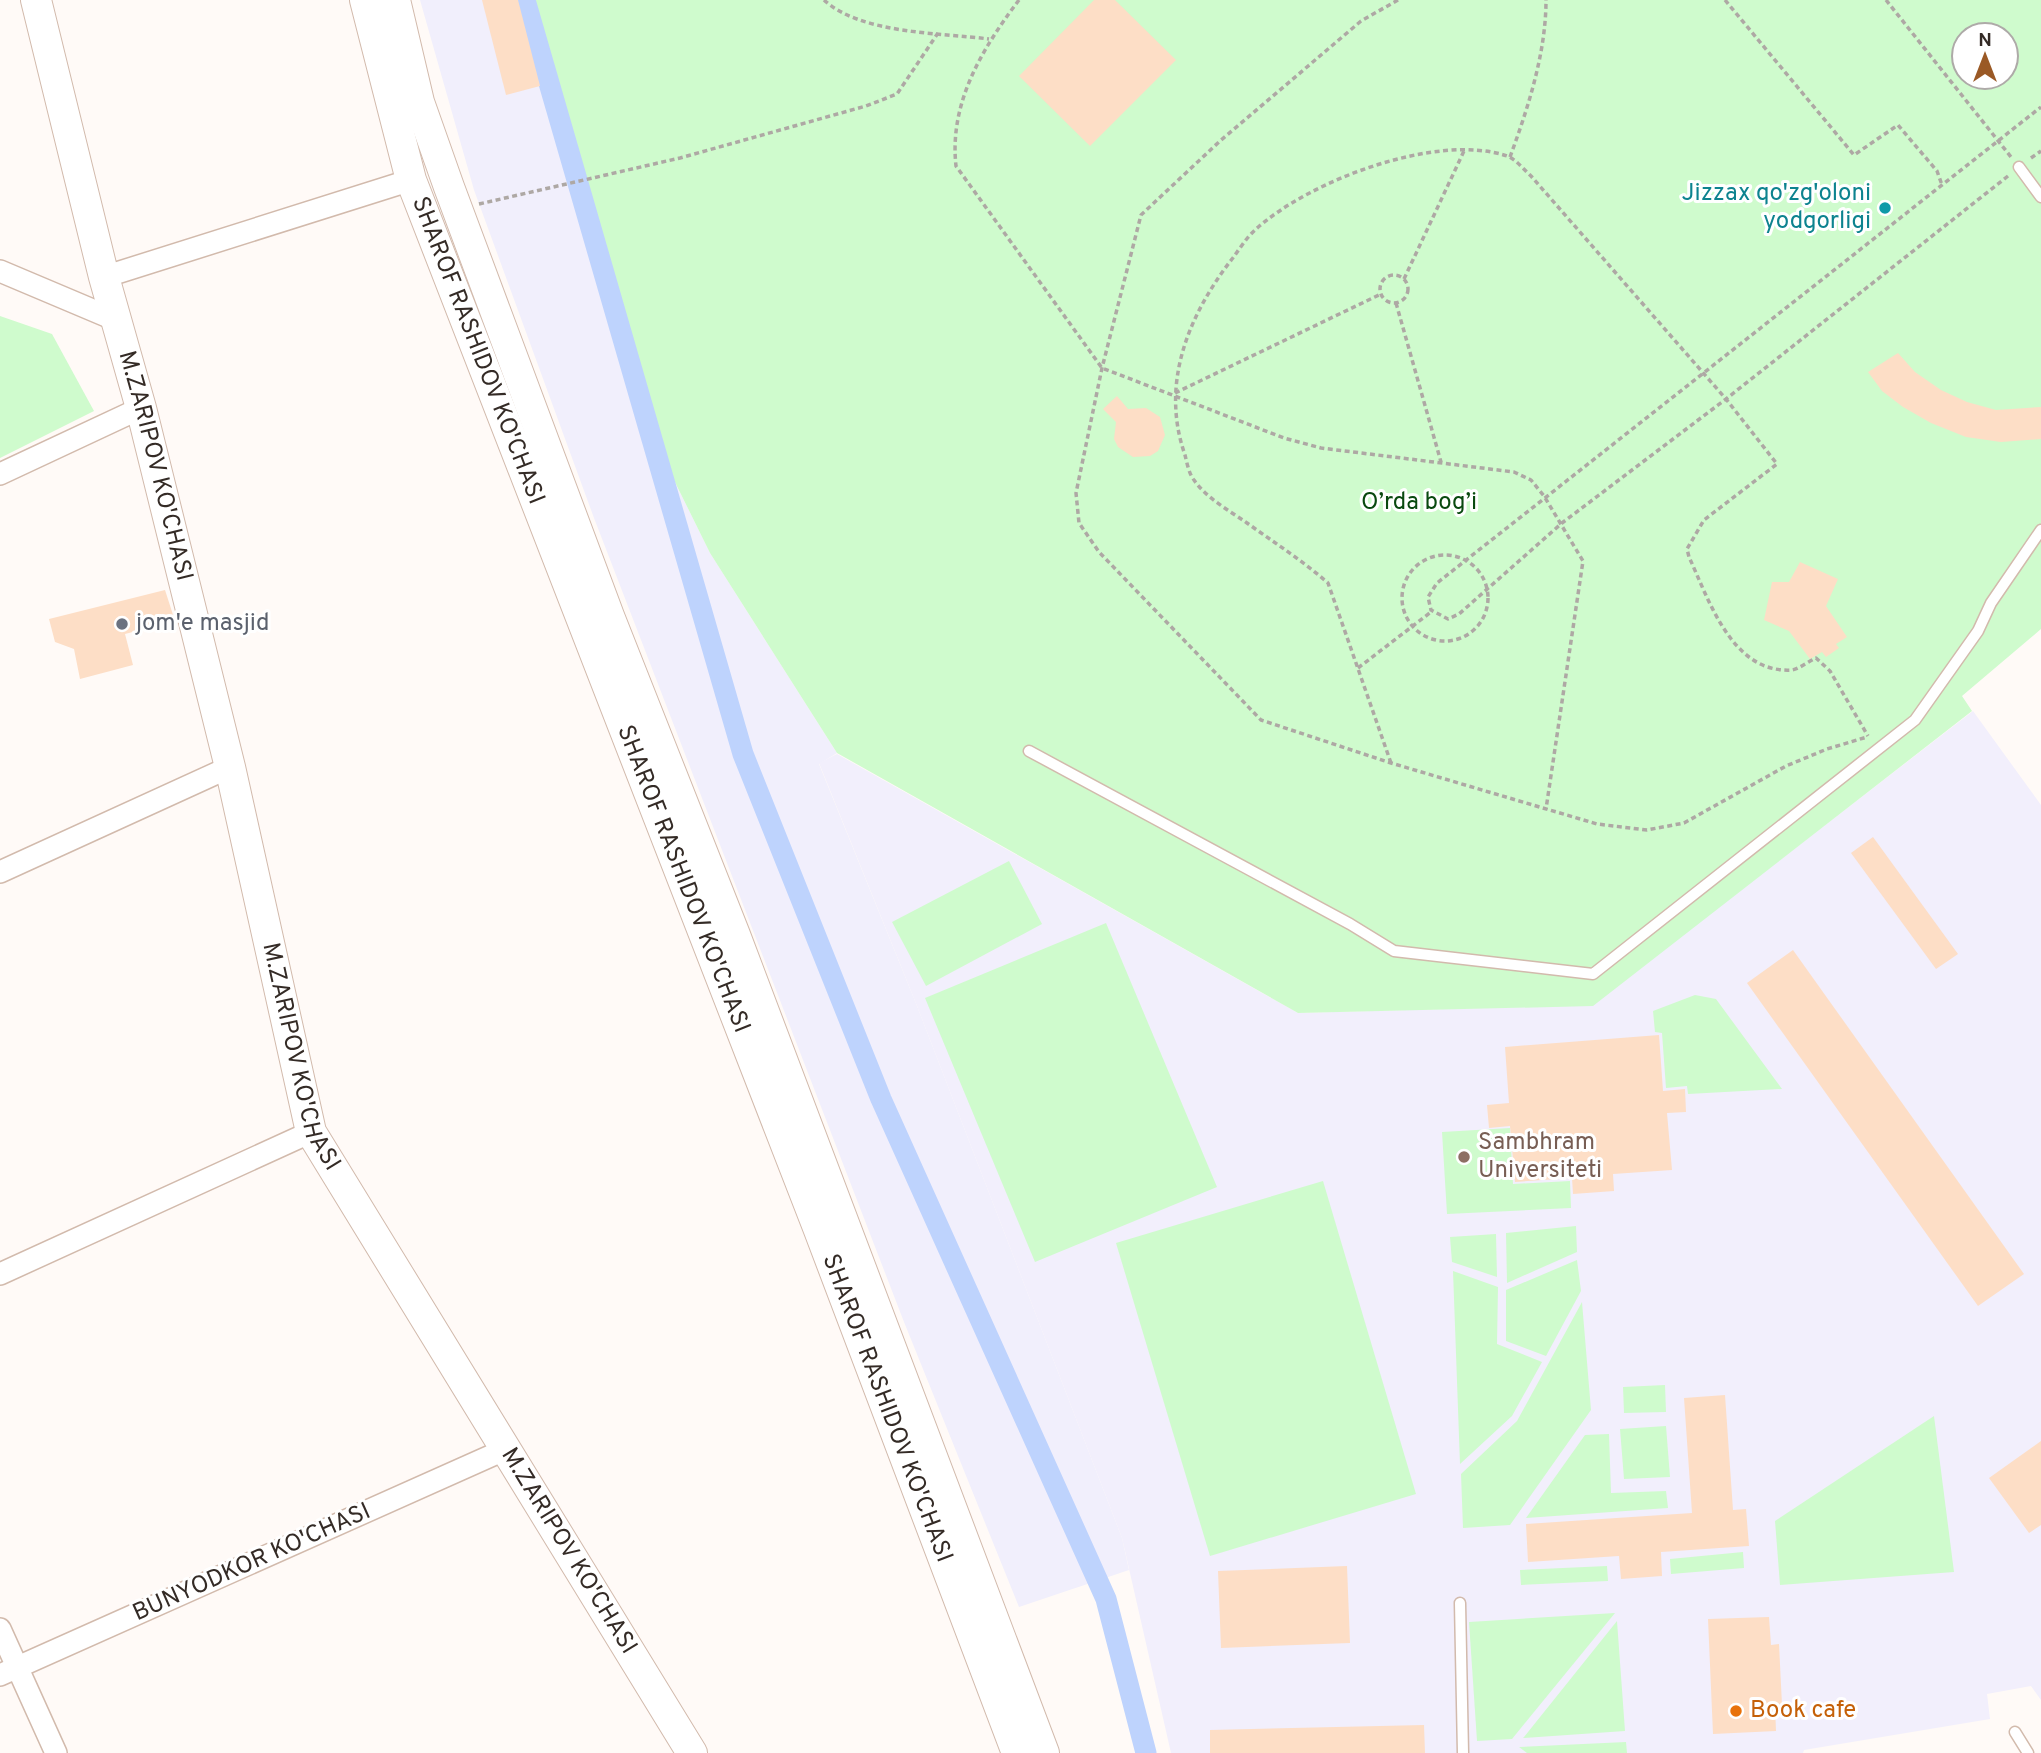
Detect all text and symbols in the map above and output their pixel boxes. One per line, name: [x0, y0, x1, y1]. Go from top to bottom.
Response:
north arrow: [1950, 21, 2020, 91]
text: N: [1978, 29, 1992, 53]
place label: Jizzax qo'zg'oloni yodgorligi: [1682, 179, 1871, 237]
street label: SHAROF RASHIDOV KO'CHASI: [404, 193, 551, 509]
marker: Jizzax qo'zg'oloni yodgorligi: [1877, 200, 1893, 216]
street label: M.ZARIPOV KO'CHASI: [111, 347, 198, 584]
park label: O’rda bog’i: [1361, 488, 1477, 518]
place label: jom'e masjid: [134, 609, 269, 639]
marker: jom'e masjid: [114, 616, 130, 632]
street label: SHAROF RASHIDOV KO'CHASI: [609, 721, 756, 1037]
street label: M.ZARIPOV KO'CHASI: [254, 940, 346, 1177]
place label: Sambhram Universiteti: [1478, 1128, 1602, 1186]
marker: Sambhram Universiteti: [1456, 1149, 1472, 1165]
street label: SHAROF RASHIDOV KO'CHASI: [815, 1250, 959, 1567]
street label: M.ZARIPOV KO'CHASI: [494, 1443, 643, 1660]
street label: BUNYODKOR KO'CHASI: [128, 1497, 376, 1629]
place label: Book cafe: [1750, 1696, 1856, 1726]
marker: Book cafe: [1728, 1703, 1744, 1719]

